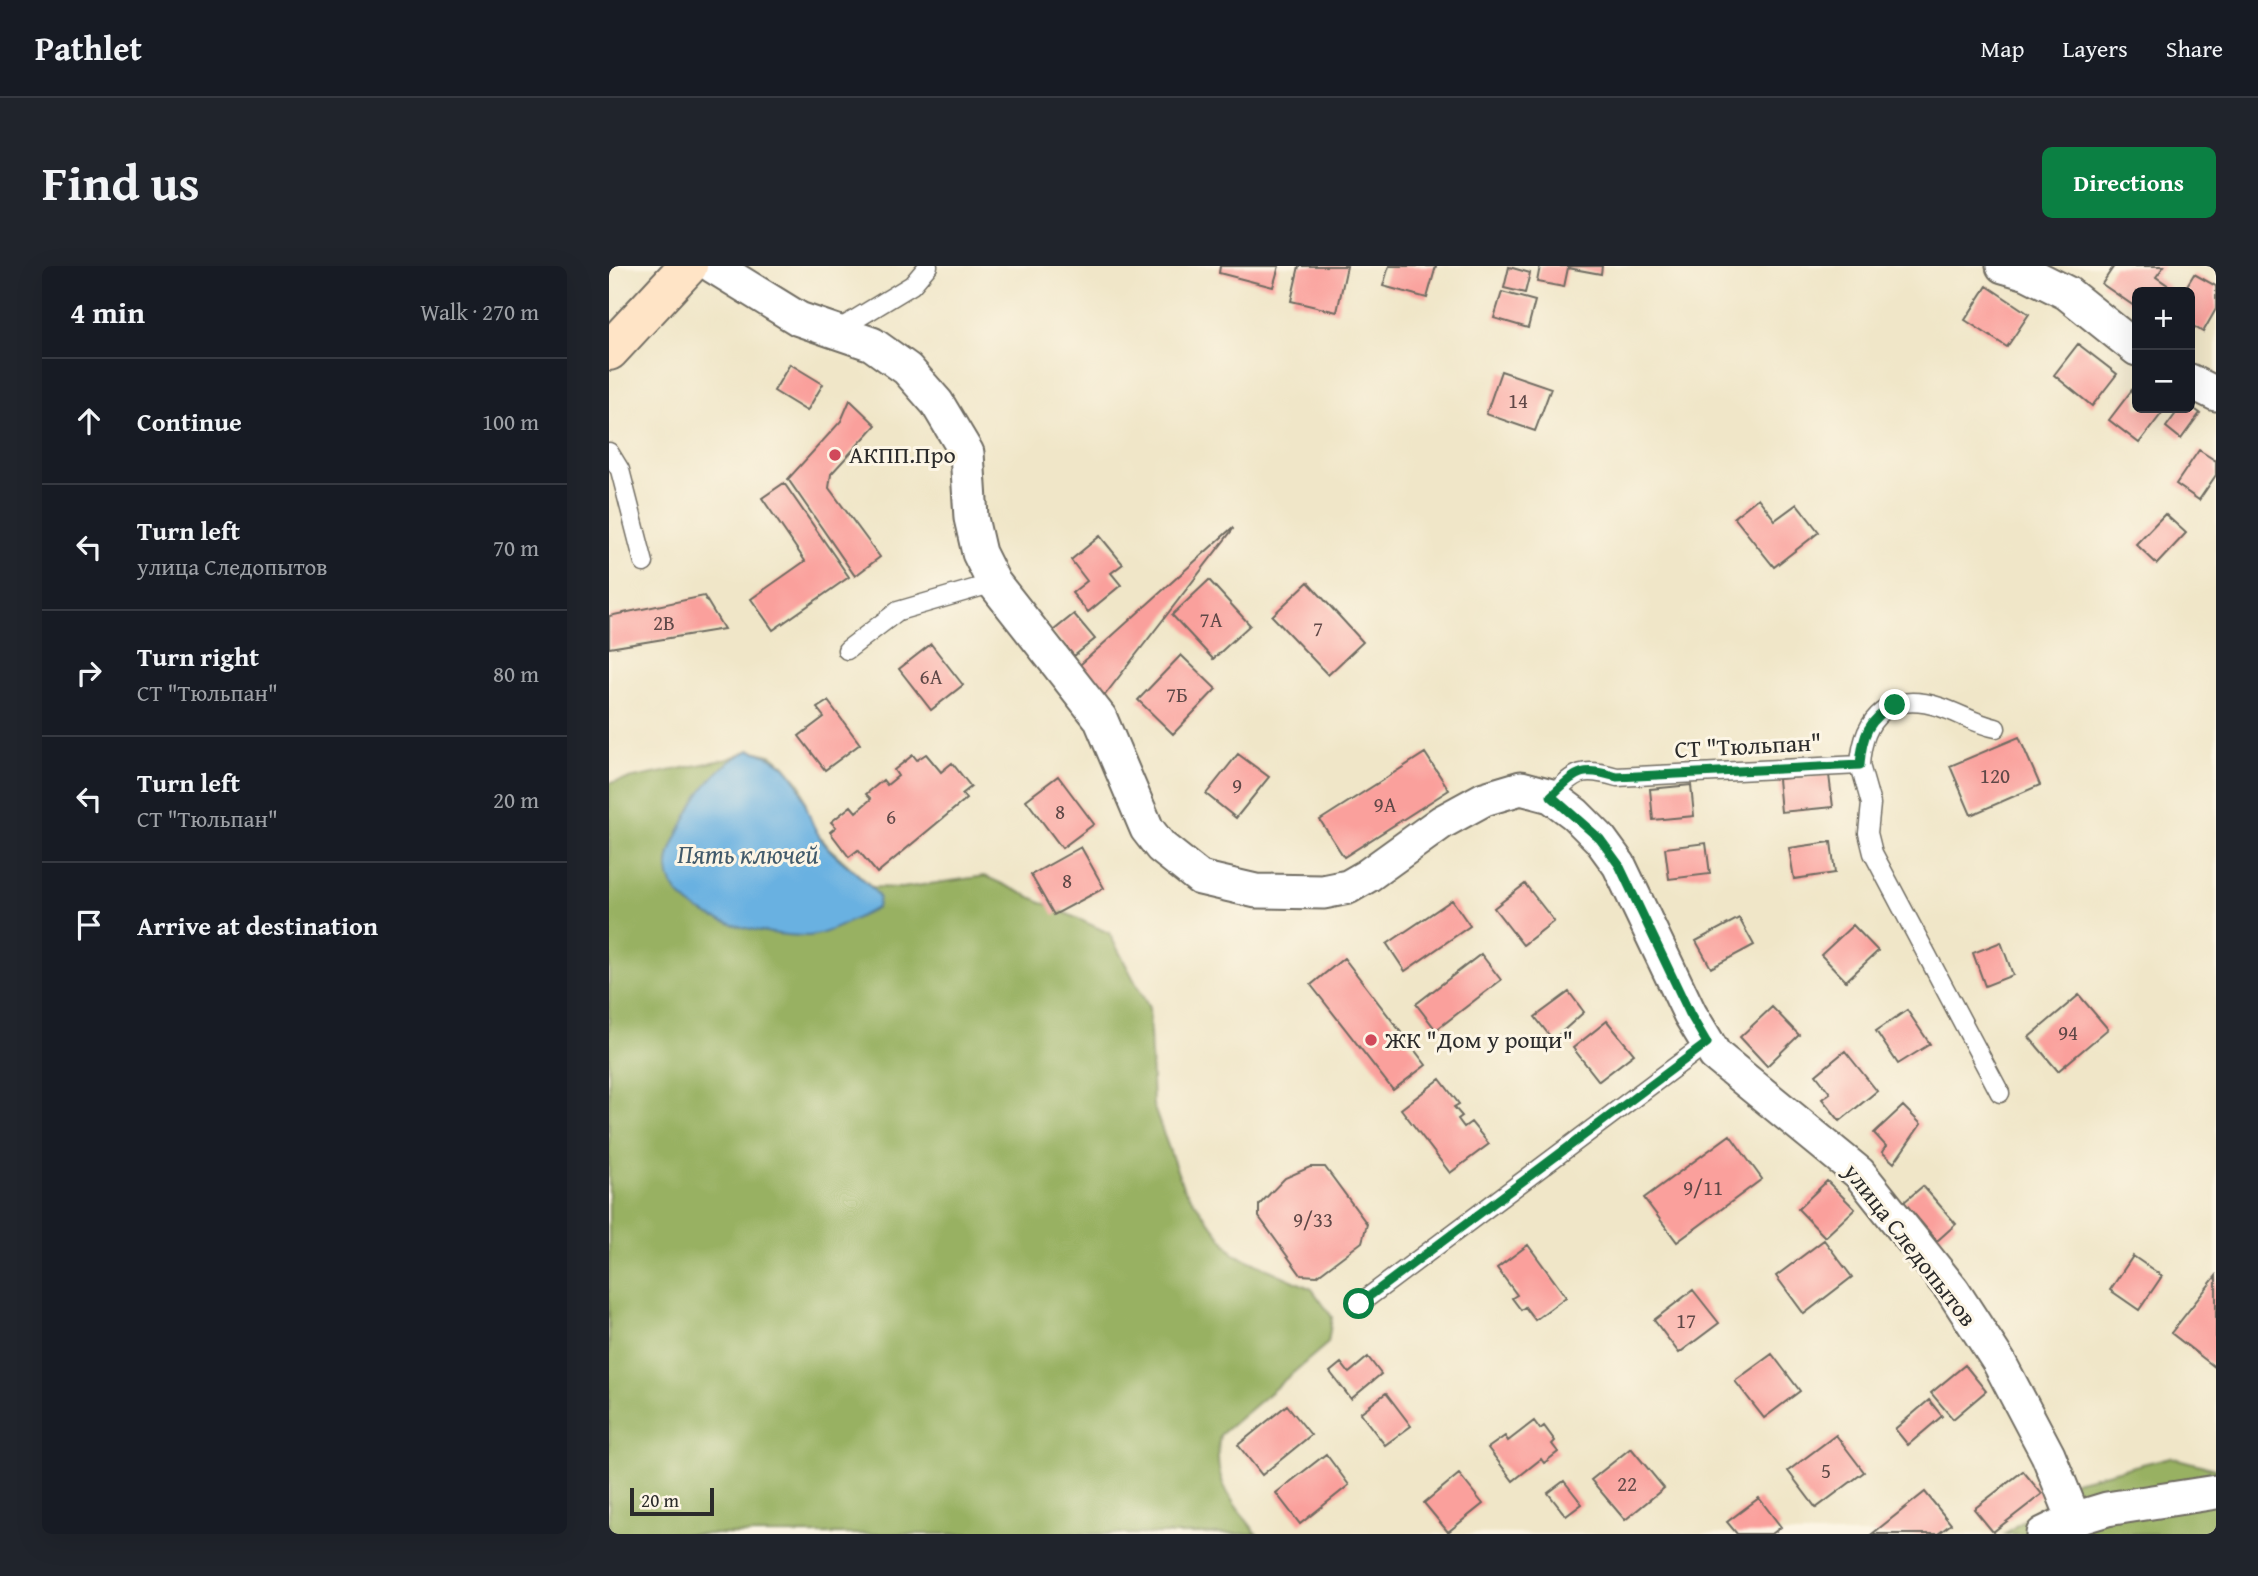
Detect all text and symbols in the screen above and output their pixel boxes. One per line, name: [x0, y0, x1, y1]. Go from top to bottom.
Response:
text: Pathlet: [35, 24, 142, 72]
text: Map: [1981, 31, 2024, 66]
text: Layers: [2062, 31, 2128, 66]
text: Share: [2166, 31, 2223, 66]
text: Find us: [42, 146, 200, 218]
button: Directions: [2042, 147, 2216, 218]
map controls: [2132, 287, 2195, 413]
button: +: [2132, 287, 2195, 350]
text: 4 min: [70, 290, 145, 334]
text: Walk · 270 m: [420, 295, 539, 328]
button: −: [2132, 350, 2195, 413]
house number: 14: [1508, 385, 1528, 416]
icon: ahead: [70, 402, 108, 440]
text: Continue: [137, 402, 242, 441]
text: 100 m: [482, 405, 539, 438]
place label: АКПП.Про: [849, 437, 956, 472]
marker: АКПП.Про: [827, 447, 843, 463]
text: Turn left: [137, 511, 240, 550]
icon: left: [70, 528, 108, 566]
text: 70 m: [493, 531, 539, 564]
text: улица Следопытов: [137, 550, 327, 583]
house number: 7А: [1200, 604, 1223, 635]
house number: 2В: [653, 607, 675, 638]
house number: 7: [1313, 613, 1323, 644]
text: Turn right: [137, 637, 259, 676]
icon: right: [70, 654, 108, 692]
text: 80 m: [493, 657, 539, 690]
house number: 6А: [920, 661, 943, 692]
text: СТ "Тюльпан": [137, 676, 278, 709]
house number: 7Б: [1166, 679, 1188, 710]
route end: [1879, 689, 1910, 720]
street label: СТ "Тюльпан": [1674, 724, 1822, 767]
house number: 120: [1980, 760, 2010, 791]
text: Turn left: [137, 763, 240, 802]
house number: 9: [1232, 770, 1242, 801]
icon: left: [70, 780, 108, 818]
text: 20 m: [493, 783, 539, 816]
house number: 9А: [1374, 789, 1397, 820]
house number: 8: [1055, 796, 1065, 827]
house number: 6: [886, 801, 896, 832]
text: СТ "Тюльпан": [137, 802, 278, 835]
water label: Пять ключей: [677, 834, 819, 873]
house number: 8: [1062, 865, 1072, 896]
icon: arrive: [70, 906, 108, 944]
text: Arrive at destination: [137, 906, 378, 945]
house number: 94: [2058, 1017, 2078, 1048]
place label: ЖК "Дом у рощи": [1384, 1022, 1573, 1057]
marker: ЖК "Дом у рощи": [1363, 1032, 1379, 1048]
street label: улица Следопытов: [1835, 1155, 1985, 1334]
house number: 9/11: [1683, 1172, 1723, 1203]
house number: 9/33: [1293, 1204, 1333, 1235]
route start: [1343, 1288, 1374, 1319]
house number: 17: [1676, 1305, 1696, 1336]
house number: 5: [1821, 1455, 1831, 1486]
house number: 22: [1617, 1468, 1637, 1499]
scale bar: [630, 1485, 714, 1517]
text: 20 m: [641, 1486, 679, 1514]

